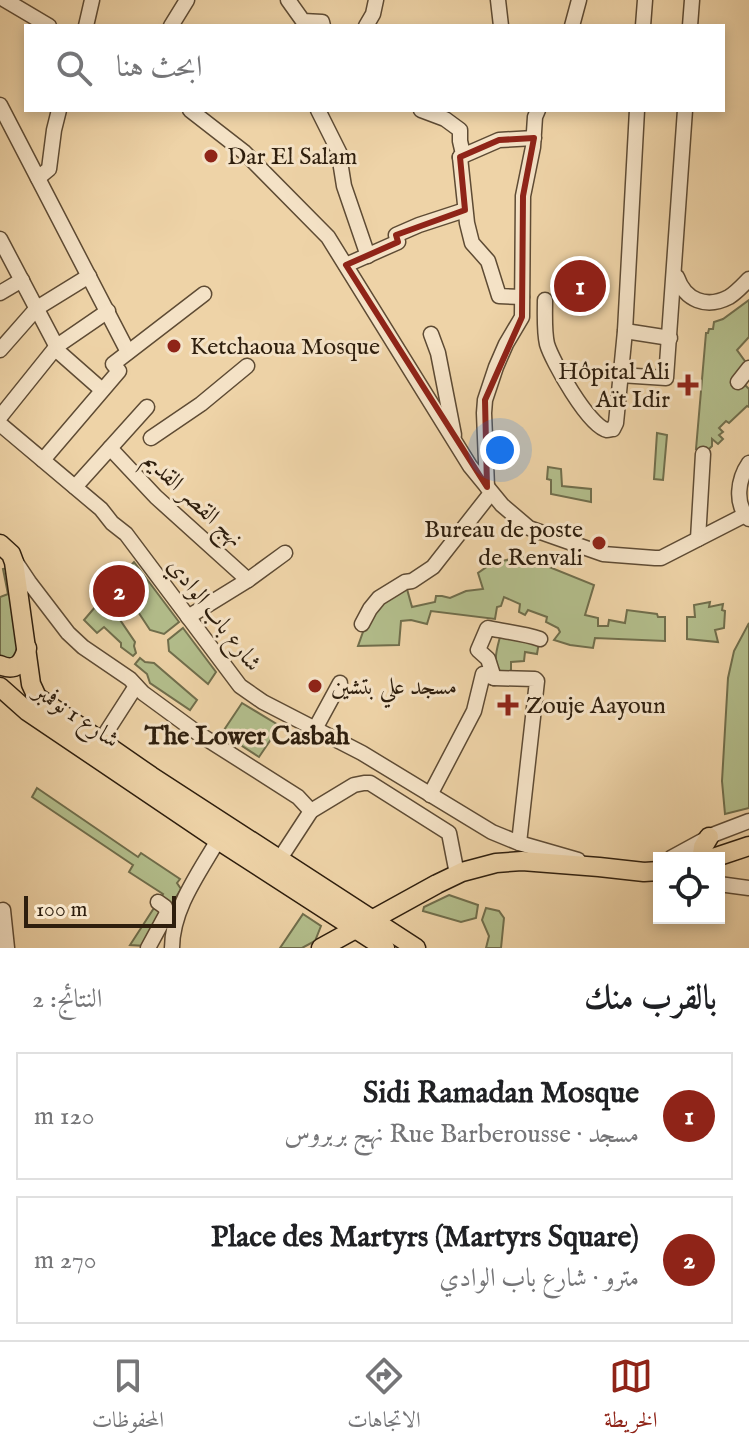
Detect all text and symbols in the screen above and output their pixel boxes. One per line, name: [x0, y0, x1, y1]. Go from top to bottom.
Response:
search box: [24, 24, 725, 112]
icon: search: [52, 46, 96, 90]
text: ابحث هنا: [116, 49, 203, 87]
place label: Dar El Salam: [227, 142, 357, 173]
marker: Dar El Salam: [202, 147, 220, 165]
pin: 1: [554, 256, 606, 316]
place label: Ketchaoua Mosque: [190, 332, 380, 363]
marker: Ketchaoua Mosque: [165, 337, 183, 355]
place label: Hôpital Ali Aït Idir: [558, 357, 670, 416]
marker: Hôpital Ali Aït Idir: [677, 374, 699, 396]
your location: [480, 430, 520, 470]
street label: نهج القصر القديم: [133, 446, 250, 558]
place label: Bureau de poste de Renvali: [424, 515, 583, 574]
marker: Bureau de poste de Renvali: [590, 534, 608, 552]
street label: شارع باب الوادي: [157, 552, 268, 680]
pin: 2: [93, 561, 145, 621]
place label: مسجد علي بتشين: [331, 672, 457, 709]
street label: شارع 1 نوفمبر: [23, 675, 125, 759]
marker: مسجد علي بتشين: [306, 677, 324, 695]
place label: Zouje Aayoun: [526, 691, 666, 722]
marker: Zouje Aayoun: [497, 694, 519, 716]
district label: The Lower Casbah: [144, 720, 351, 753]
map controls: [653, 852, 725, 924]
button: locate: [653, 852, 725, 924]
scale bar: [24, 892, 176, 928]
text: 100 m: [36, 896, 88, 924]
text: بالقرب منك: [584, 977, 717, 1020]
text: النتائج: 2: [32, 983, 102, 1016]
text: Sidi Ramadan Mosque: [363, 1075, 639, 1113]
text: 120 m: [34, 1100, 94, 1133]
text: 1: [684, 1100, 694, 1133]
text: مسجد · Rue Barberousse نهج بربروس: [284, 1118, 639, 1151]
text: Place des Martyrs (Martyrs Square): [211, 1219, 639, 1257]
text: 270 m: [34, 1244, 97, 1277]
text: 2: [683, 1244, 695, 1277]
text: مترو · شارع باب الوادي: [439, 1262, 639, 1295]
tab: المحفوظات: [92, 1354, 164, 1441]
tab: الاتجاهات: [347, 1354, 421, 1441]
tab: الخريطة: [604, 1354, 657, 1441]

